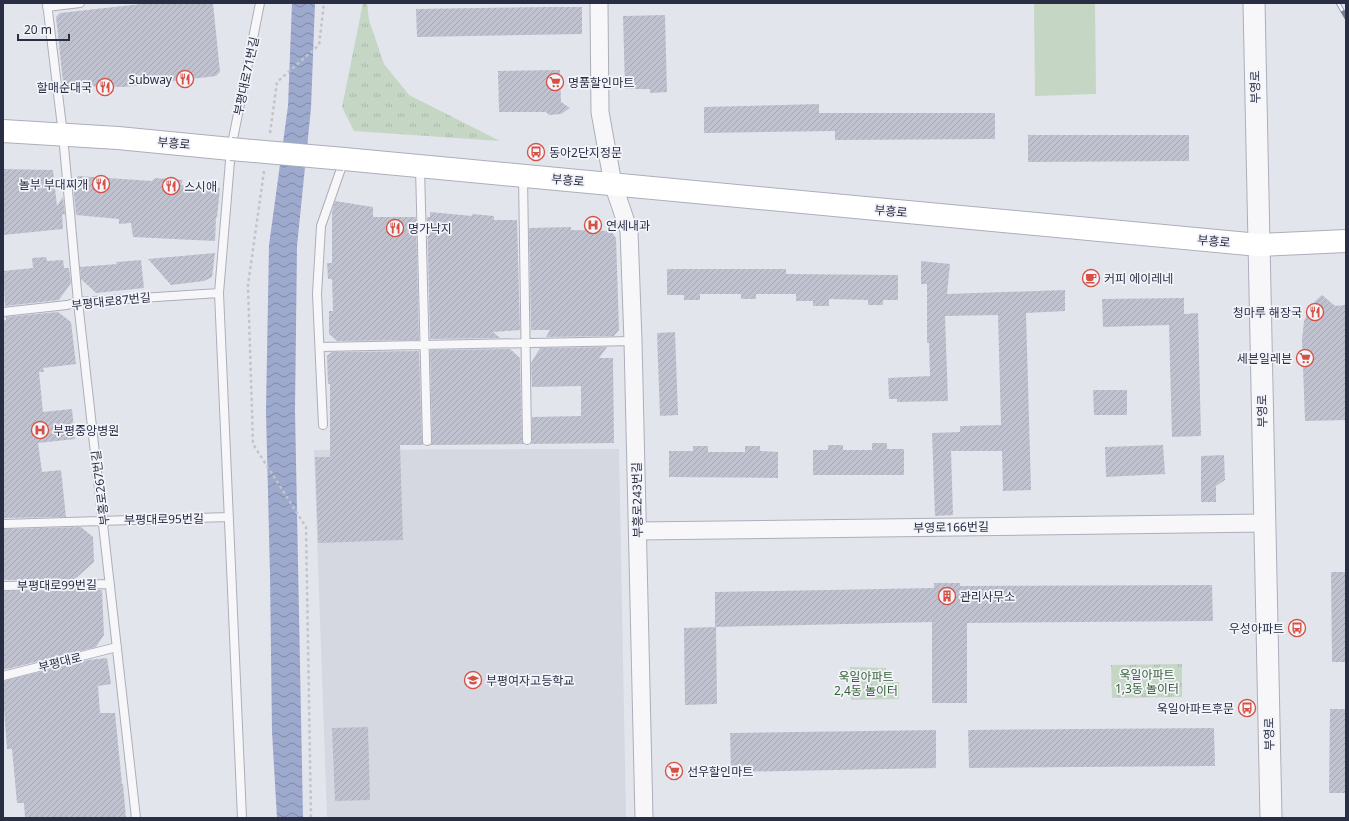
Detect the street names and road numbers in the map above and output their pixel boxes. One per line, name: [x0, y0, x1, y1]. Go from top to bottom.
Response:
street label: 부평대로71번길: [229, 35, 263, 117]
street label: 부영로: [1246, 70, 1264, 104]
street label: 부흥로: [157, 133, 191, 153]
street label: 부흥로: [551, 170, 585, 190]
street label: 부흥로: [874, 201, 908, 221]
street label: 부흥로: [1197, 231, 1231, 251]
street label: 부평대로87번길: [70, 288, 152, 314]
street label: 부영로: [1253, 394, 1271, 428]
street label: 부흥로267번길: [87, 449, 113, 527]
street label: 부흥로243번길: [628, 462, 646, 538]
street label: 부평대로95번길: [124, 510, 204, 528]
street label: 부영로166번길: [913, 518, 989, 536]
street label: 부평대로99번길: [17, 576, 97, 594]
street label: 부평대로: [37, 648, 83, 676]
street label: 부영로: [1260, 717, 1278, 751]

